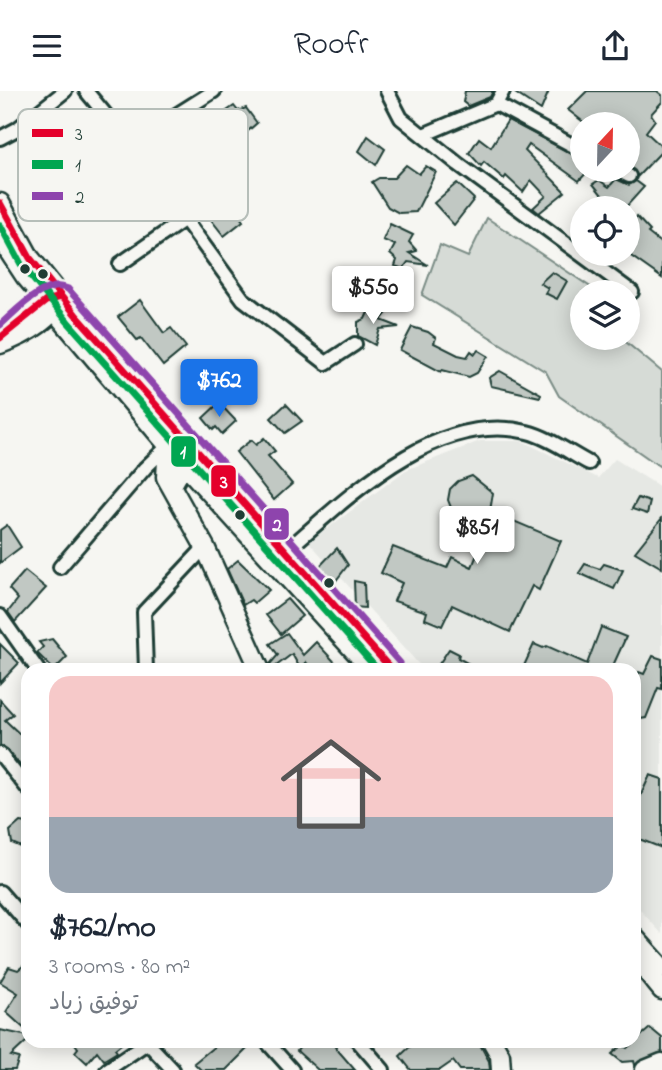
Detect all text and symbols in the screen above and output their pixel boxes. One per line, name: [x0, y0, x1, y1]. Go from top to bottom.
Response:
text: Roofr: [294, 22, 368, 69]
icon: menu: [28, 27, 66, 65]
icon: share: [596, 27, 634, 65]
legend: [18, 109, 248, 221]
north arrow: [570, 112, 640, 182]
map controls: [570, 112, 640, 350]
text: 3: [75, 122, 83, 149]
text: 1: [75, 153, 81, 180]
text: 2: [75, 185, 84, 212]
button: locate: [570, 196, 640, 266]
unlabelled marker: [18, 262, 32, 276]
unlabelled marker: [36, 267, 50, 281]
pin: $550: [332, 267, 414, 326]
text: $550: [348, 272, 398, 305]
button: layers: [570, 280, 640, 350]
pin: $762: [178, 359, 260, 419]
text: $762: [197, 365, 241, 398]
line badge: 1: [170, 435, 197, 468]
text: 1: [180, 440, 186, 467]
line badge: 3: [210, 464, 237, 498]
text: 3: [219, 470, 228, 497]
line badge: 2: [263, 507, 290, 541]
pin: $851: [436, 507, 518, 566]
unlabelled marker: [233, 508, 247, 522]
text: $851: [455, 512, 499, 545]
text: 2: [271, 513, 282, 540]
unlabelled marker: [322, 576, 336, 590]
icon: home: [268, 721, 394, 847]
text: $762/mo: [49, 907, 156, 951]
text: 3 rooms · 80 m²: [49, 951, 190, 984]
text: توفيق زياد: [49, 987, 139, 1020]

